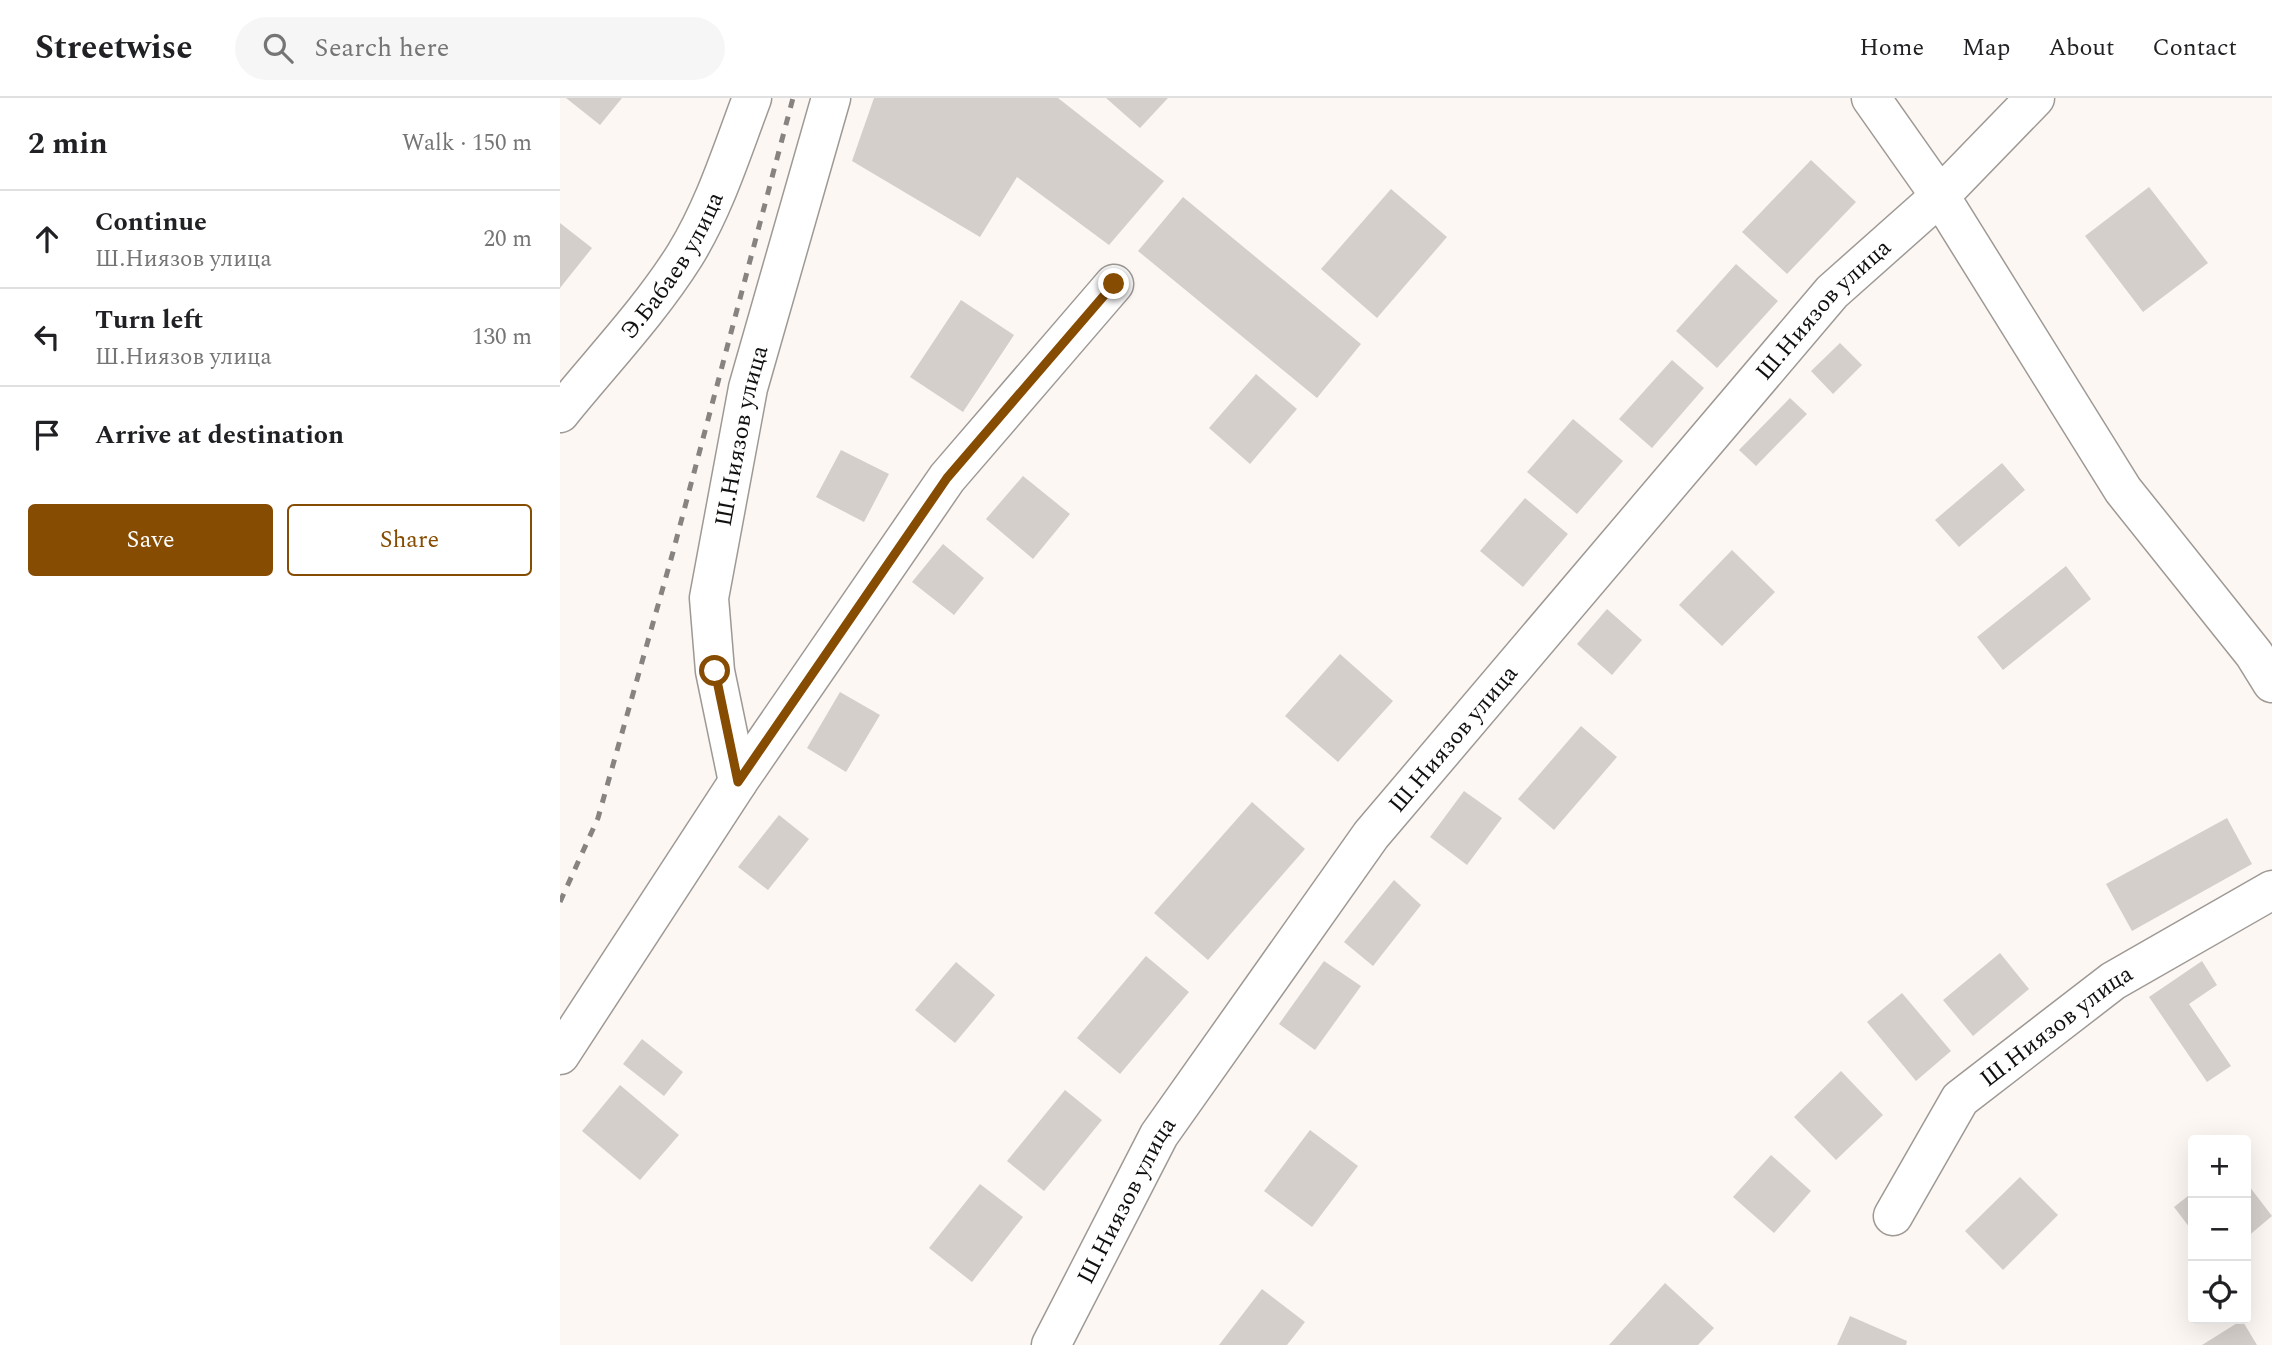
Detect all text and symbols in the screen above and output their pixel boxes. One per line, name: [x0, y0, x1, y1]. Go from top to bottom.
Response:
search box: [235, 17, 725, 80]
text: Streetwise: [35, 23, 193, 73]
text: Search here: [315, 28, 449, 68]
icon: search: [259, 29, 297, 67]
text: Home: [1859, 30, 1924, 66]
text: Map: [1962, 30, 2010, 66]
text: About: [2048, 30, 2114, 66]
text: Contact: [2152, 30, 2237, 66]
text: 2 min: [28, 121, 108, 167]
text: Walk · 150 m: [402, 126, 532, 161]
street label: Э.Бабаев улица: [612, 186, 734, 348]
text: Continue: [95, 202, 207, 242]
icon: ahead: [28, 220, 66, 258]
text: 20 m: [483, 222, 532, 257]
street label: Ш.Ниязов улица: [1747, 230, 1900, 389]
text: Ш.Ниязов улица: [95, 242, 272, 277]
route end: [1098, 268, 1129, 299]
text: Turn left: [95, 300, 203, 340]
icon: left: [28, 318, 66, 356]
text: 130 m: [472, 320, 532, 355]
text: Ш.Ниязов улица: [95, 340, 272, 375]
street label: Ш.Ниязов улица: [706, 341, 778, 530]
text: Arrive at destination: [95, 415, 344, 455]
icon: arrive: [28, 416, 66, 454]
button: Save: [28, 504, 273, 576]
button: Share: [287, 504, 532, 576]
route start: [699, 655, 730, 686]
street label: Ш.Ниязов улица: [1380, 657, 1527, 821]
street label: Ш.Ниязов улица: [1973, 956, 2140, 1096]
street label: Ш.Ниязов улица: [1068, 1109, 1186, 1291]
map controls: [2188, 1135, 2251, 1324]
button: +: [2188, 1135, 2251, 1198]
button: −: [2188, 1198, 2251, 1261]
button: locate: [2188, 1261, 2251, 1324]

